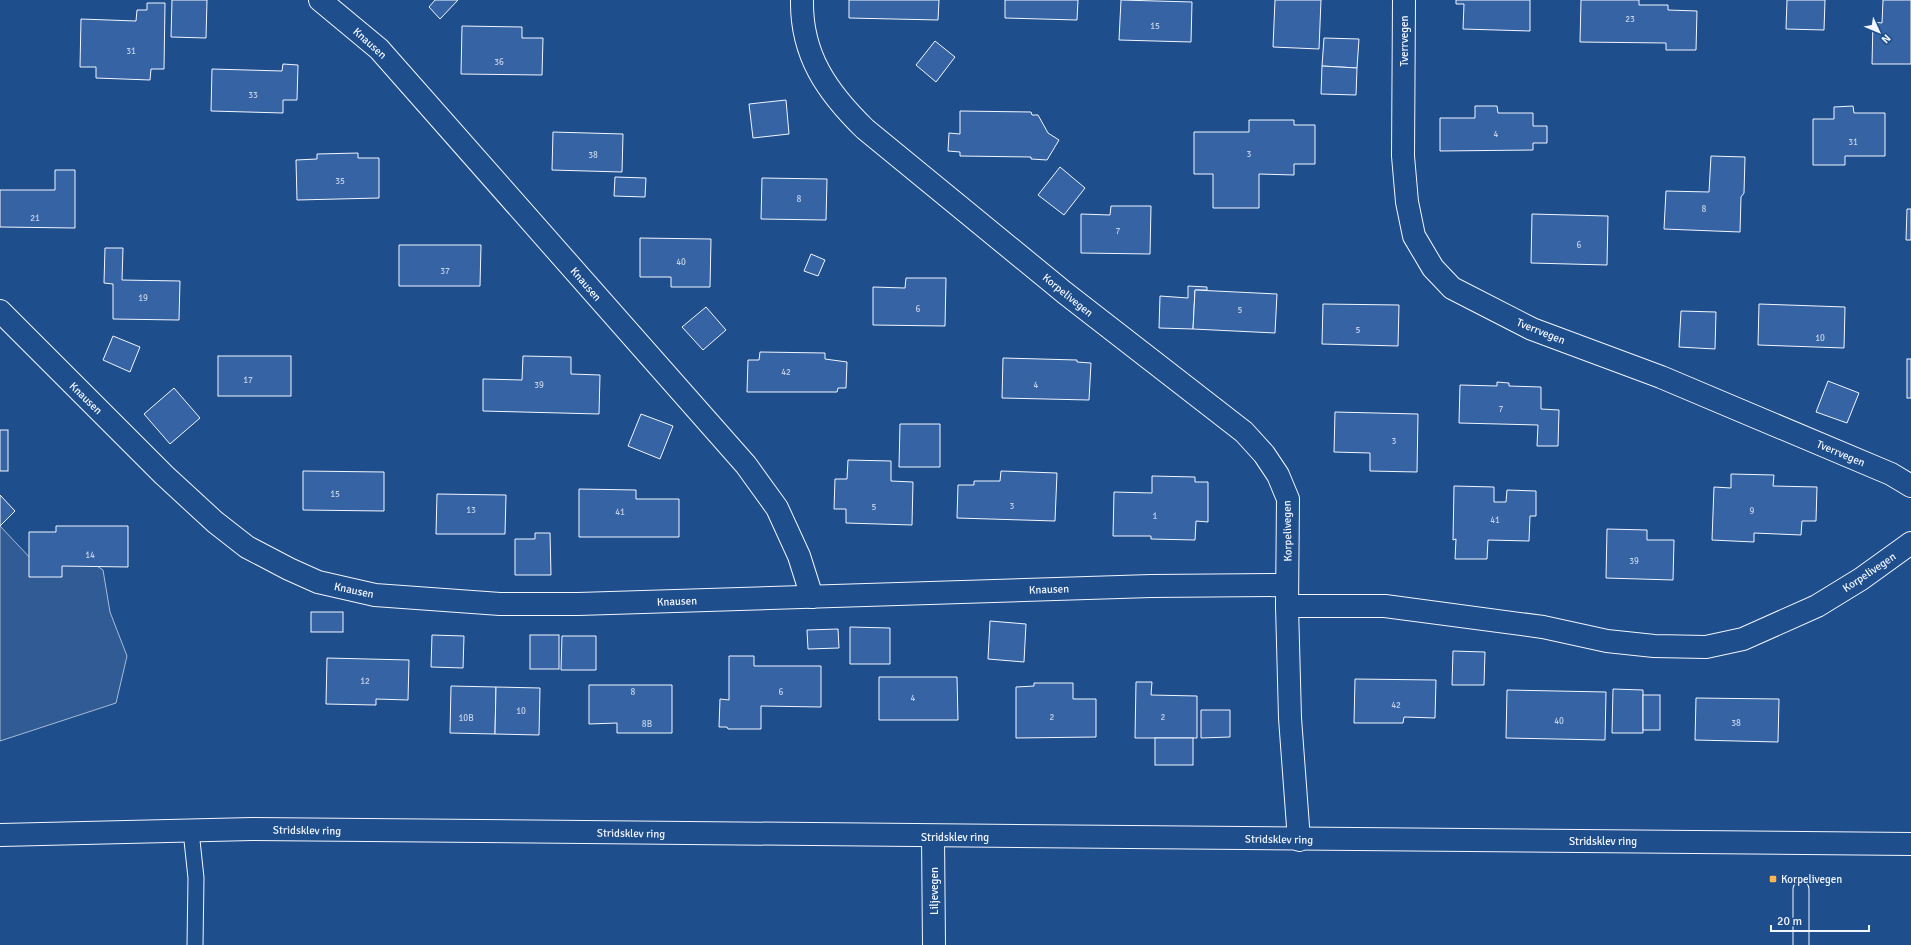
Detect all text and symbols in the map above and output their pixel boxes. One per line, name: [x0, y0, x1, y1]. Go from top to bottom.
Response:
north arrow: [1859, 12, 1899, 52]
house number: 23: [1625, 14, 1635, 25]
street label: Tverrvegen: [1398, 15, 1411, 67]
house number: 15: [1150, 21, 1160, 32]
street label: Knausen: [350, 25, 389, 62]
text: N: [1878, 31, 1893, 46]
house number: 31: [126, 46, 136, 57]
house number: 36: [494, 57, 504, 68]
house number: 33: [248, 90, 258, 101]
house number: 4: [1494, 129, 1499, 140]
house number: 31: [1848, 137, 1858, 148]
house number: 3: [1247, 149, 1252, 160]
house number: 38: [588, 150, 598, 161]
house number: 35: [335, 176, 345, 187]
house number: 8: [797, 194, 802, 205]
house number: 8: [1702, 204, 1707, 215]
house number: 21: [30, 213, 40, 224]
house number: 7: [1116, 226, 1121, 237]
house number: 6: [1577, 240, 1582, 251]
house number: 40: [676, 257, 686, 268]
street label: Knausen: [567, 265, 604, 304]
house number: 37: [440, 266, 450, 277]
street label: Korpelivegen: [1040, 271, 1096, 320]
house number: 19: [138, 293, 148, 304]
house number: 6: [916, 304, 921, 315]
house number: 5: [1238, 305, 1243, 316]
street label: Tverrvegen: [1515, 316, 1567, 347]
house number: 5: [1356, 325, 1361, 336]
house number: 10: [1815, 333, 1825, 344]
house number: 42: [781, 367, 791, 378]
house number: 17: [243, 375, 253, 386]
street label: Knausen: [67, 380, 105, 417]
house number: 39: [534, 380, 544, 391]
house number: 4: [1034, 380, 1039, 391]
house number: 7: [1499, 404, 1504, 415]
house number: 3: [1392, 436, 1397, 447]
street label: Tverrvegen: [1815, 437, 1867, 469]
house number: 15: [330, 489, 340, 500]
street label: Korpelivegen: [1280, 500, 1295, 562]
house number: 3: [1010, 501, 1015, 512]
house number: 5: [872, 502, 877, 513]
house number: 13: [466, 505, 476, 516]
house number: 9: [1750, 506, 1755, 517]
house number: 41: [615, 507, 625, 518]
house number: 1: [1153, 511, 1158, 522]
house number: 41: [1490, 515, 1500, 526]
house number: 14: [85, 550, 95, 561]
street label: Korpelivegen: [1840, 550, 1898, 595]
house number: 39: [1629, 556, 1639, 567]
street label: Knausen: [333, 580, 375, 601]
street label: Knausen: [1029, 582, 1069, 597]
street label: Knausen: [657, 594, 697, 609]
house number: 12: [360, 676, 370, 687]
house number: 8: [631, 687, 636, 698]
house number: 6: [779, 687, 784, 698]
house number: 4: [911, 693, 916, 704]
house number: 42: [1391, 700, 1401, 711]
house number: 10: [516, 706, 526, 717]
house number: 2: [1050, 712, 1055, 723]
house number: 2: [1161, 712, 1166, 723]
house number: 10B: [458, 713, 474, 724]
house number: 40: [1554, 716, 1564, 727]
house number: 38: [1731, 718, 1741, 729]
house number: 8B: [642, 719, 652, 730]
street label: Stridsklev ring: [273, 823, 341, 838]
street label: Stridsklev ring: [597, 826, 665, 841]
street label: Stridsklev ring: [921, 831, 989, 844]
street label: Stridsklev ring: [1245, 832, 1313, 847]
street label: Stridsklev ring: [1569, 835, 1637, 848]
street label: Liljevegen: [928, 867, 941, 915]
place label: Korpelivegen: [1781, 873, 1842, 886]
marker: Korpelivegen: [1768, 874, 1778, 884]
scale bar: [1771, 907, 1869, 933]
text: 20 m: [1777, 914, 1802, 929]

